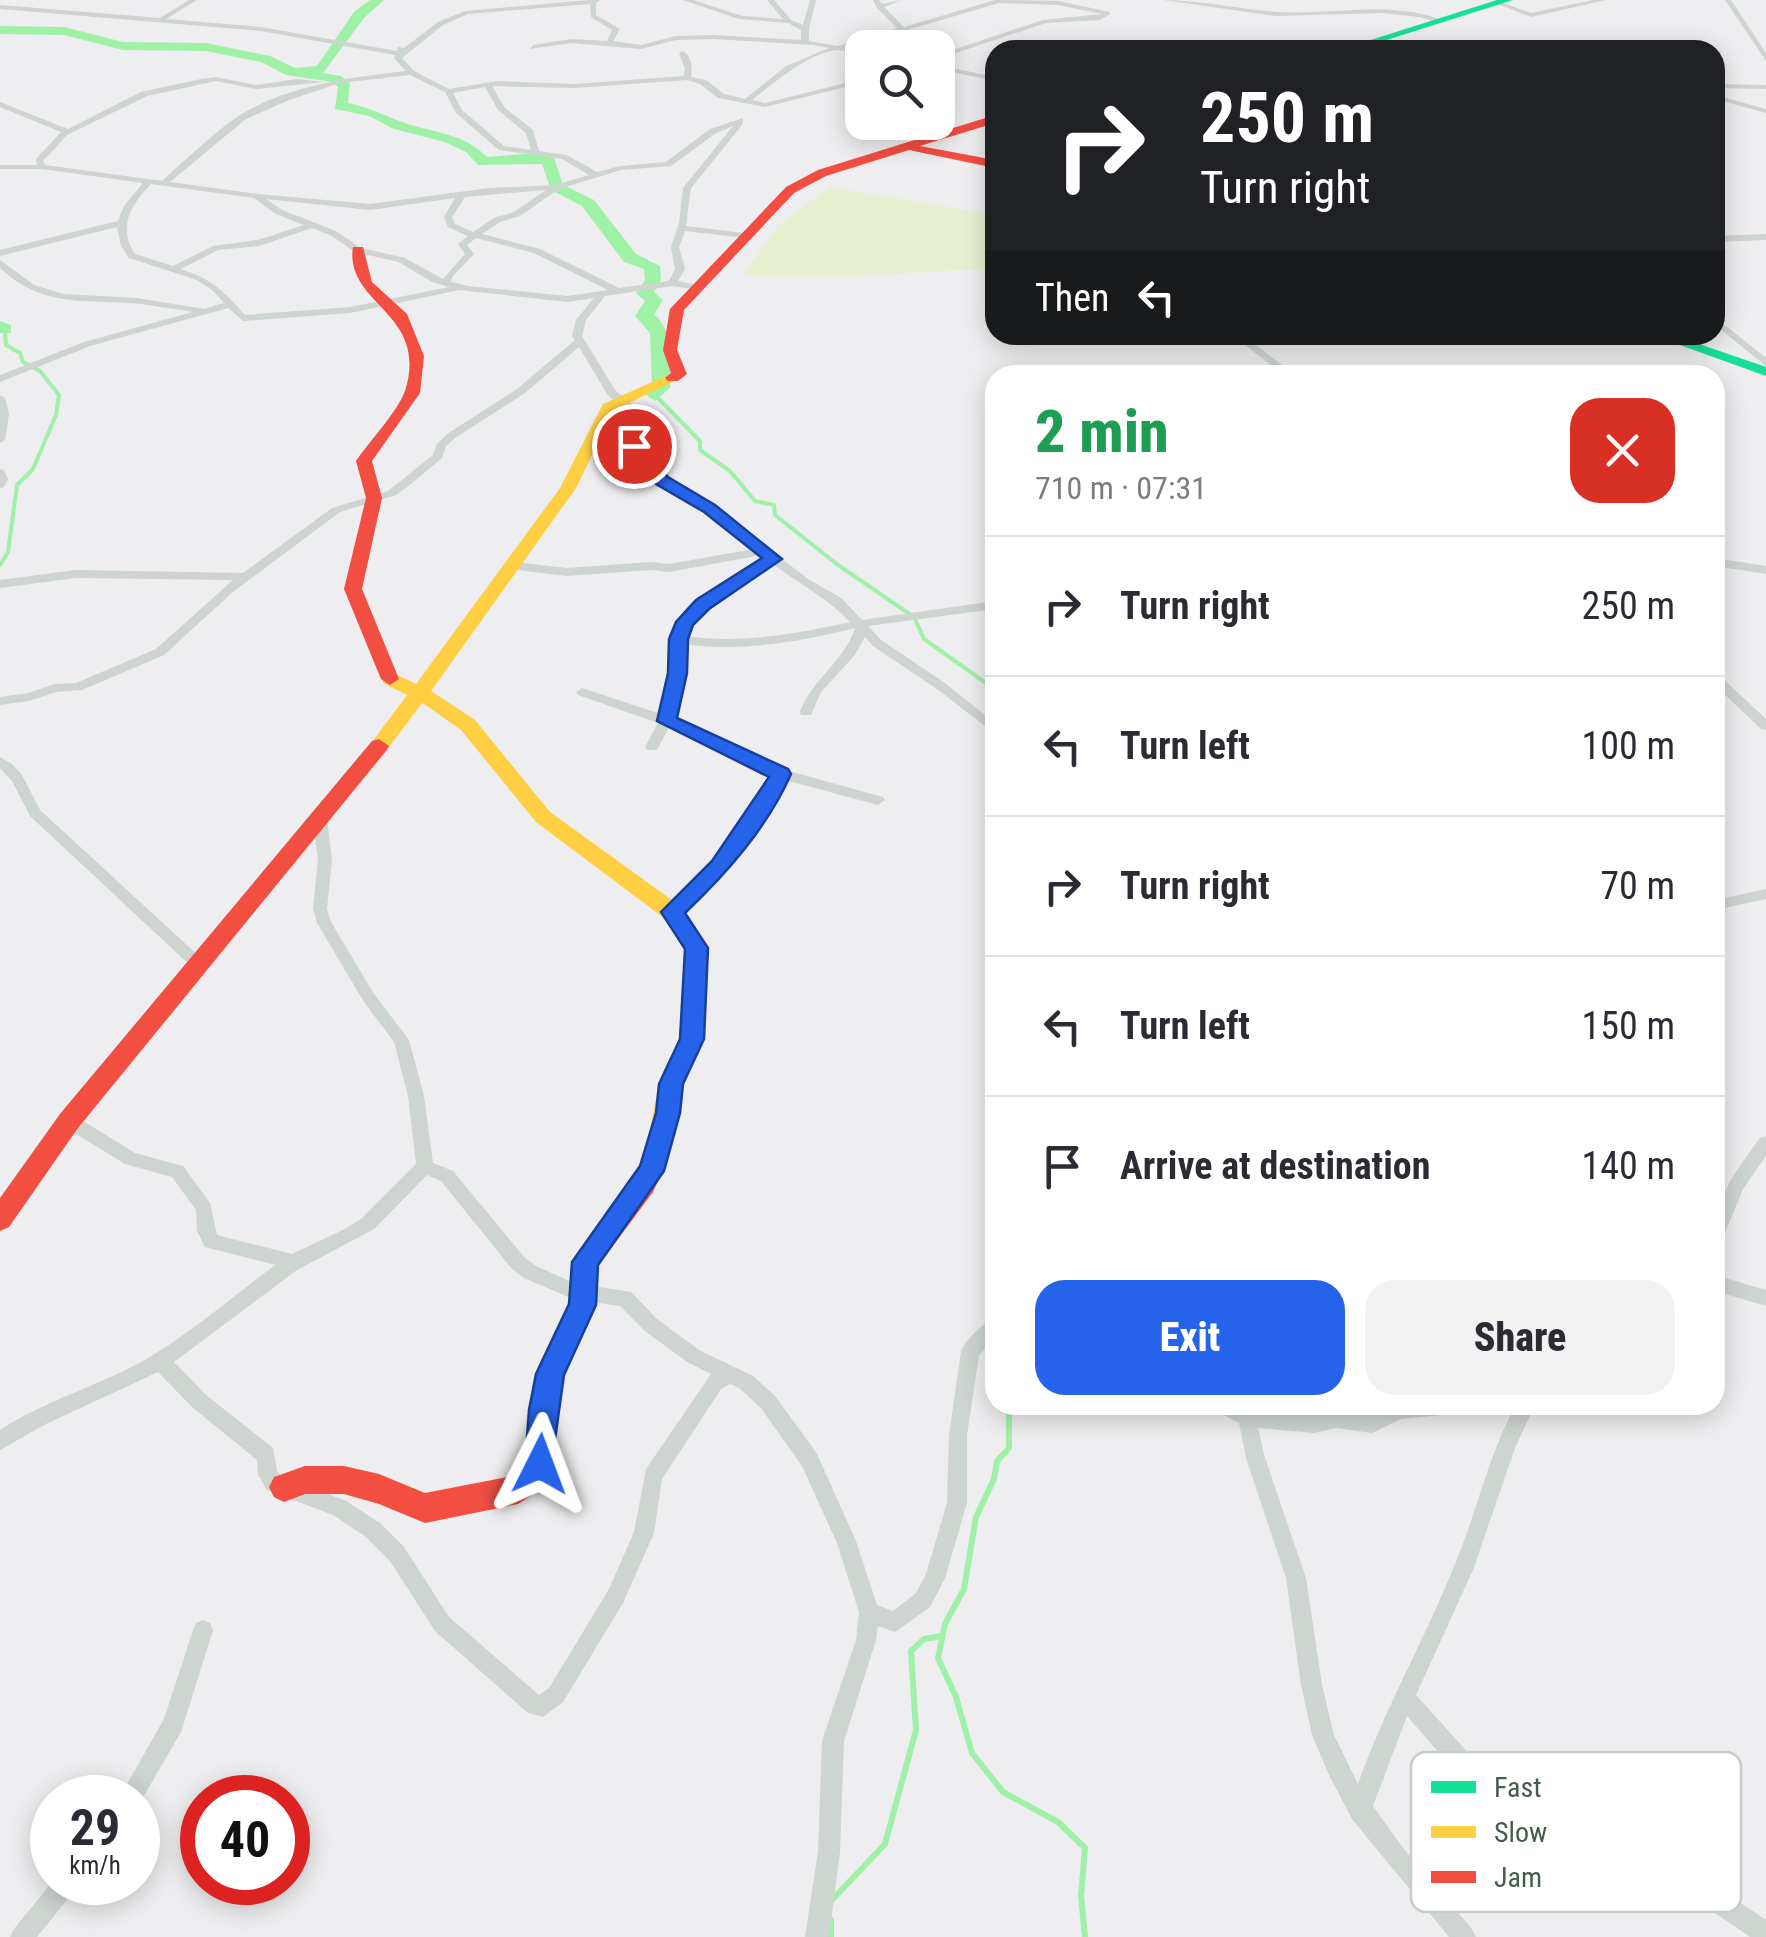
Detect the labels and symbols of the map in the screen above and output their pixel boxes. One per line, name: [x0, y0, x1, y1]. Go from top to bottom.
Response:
pin: [592, 404, 677, 489]
position arrow: [488, 1412, 592, 1516]
legend: [1411, 1752, 1741, 1912]
text: Fast: [1494, 1771, 1541, 1804]
speed limit sign: 40: [180, 1775, 310, 1905]
text: Slow: [1494, 1816, 1547, 1849]
text: Jam: [1494, 1861, 1542, 1894]

